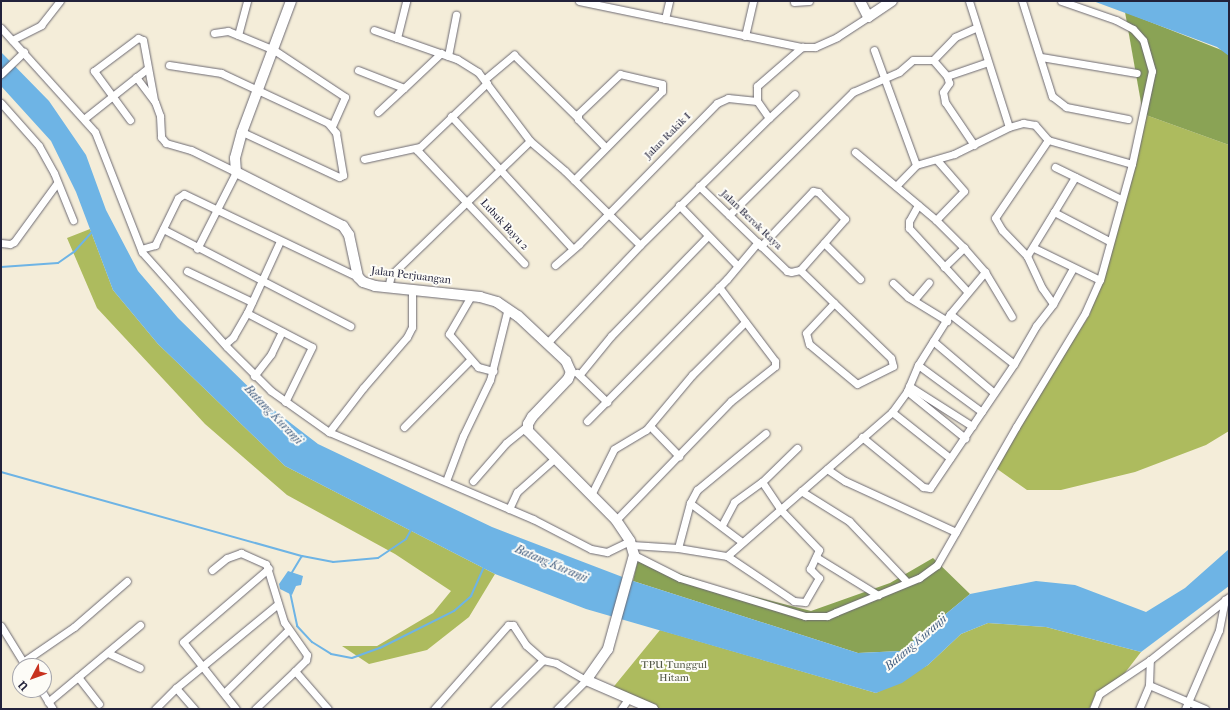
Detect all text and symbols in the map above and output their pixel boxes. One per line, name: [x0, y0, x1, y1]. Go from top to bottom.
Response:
street label: Jalan Rakik I: [642, 110, 694, 162]
street label: Jalan Berok Raya: [717, 187, 785, 253]
street label: Lubuk Bayu 2: [477, 197, 531, 253]
street label: Jalan Perjuangan: [370, 265, 452, 287]
water label: Batang Kuranji: [241, 382, 305, 448]
water label: Batang Kuranji: [512, 542, 590, 586]
water label: Batang Kuranji: [882, 612, 950, 674]
north arrow: [12, 658, 52, 698]
park label: TPU Tunggul Hitam: [641, 659, 707, 685]
text: U: [16, 678, 31, 693]

